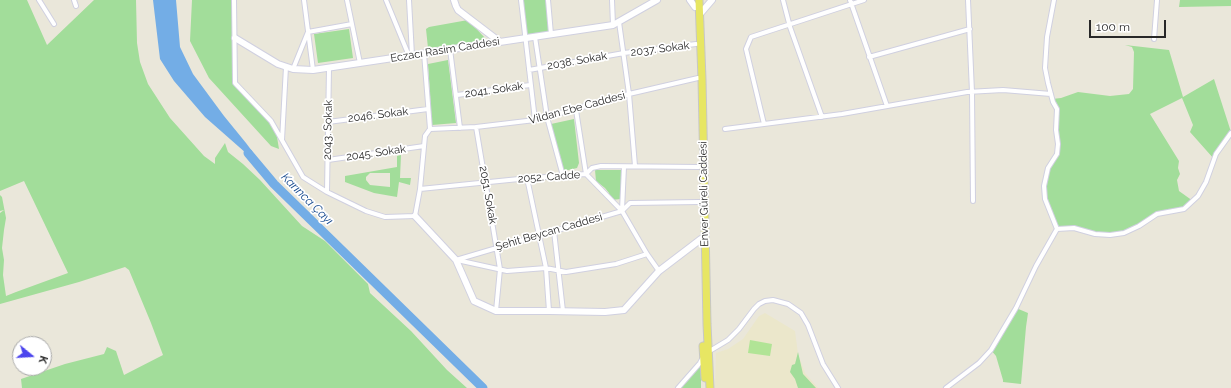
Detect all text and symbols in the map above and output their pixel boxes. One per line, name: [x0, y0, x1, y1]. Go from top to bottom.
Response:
scale bar: [1091, 12, 1168, 38]
text: 100 m: [1096, 20, 1130, 34]
street label: Eczacı Rasim Caddesi: [389, 35, 501, 65]
street label: 2037. Sokak: [630, 39, 690, 59]
street label: 2038. Sokak: [546, 49, 608, 73]
street label: 2041. Sokak: [464, 79, 524, 101]
street label: Vildan Ebe Caddesi: [527, 89, 627, 127]
street label: 2043. Sokak: [321, 100, 335, 160]
street label: 2046. Sokak: [347, 105, 409, 125]
street label: Enver Güreli Caddesi: [696, 141, 712, 247]
street label: 2045. Sokak: [345, 142, 407, 164]
street label: 2051. Sokak: [476, 165, 500, 225]
street label: 2052. Cadde: [517, 168, 581, 186]
water label: Karınca Çayı: [278, 170, 336, 228]
street label: Şehit Beycan Caddesi: [494, 210, 604, 254]
north arrow: [12, 336, 52, 376]
text: K: [36, 354, 50, 365]

